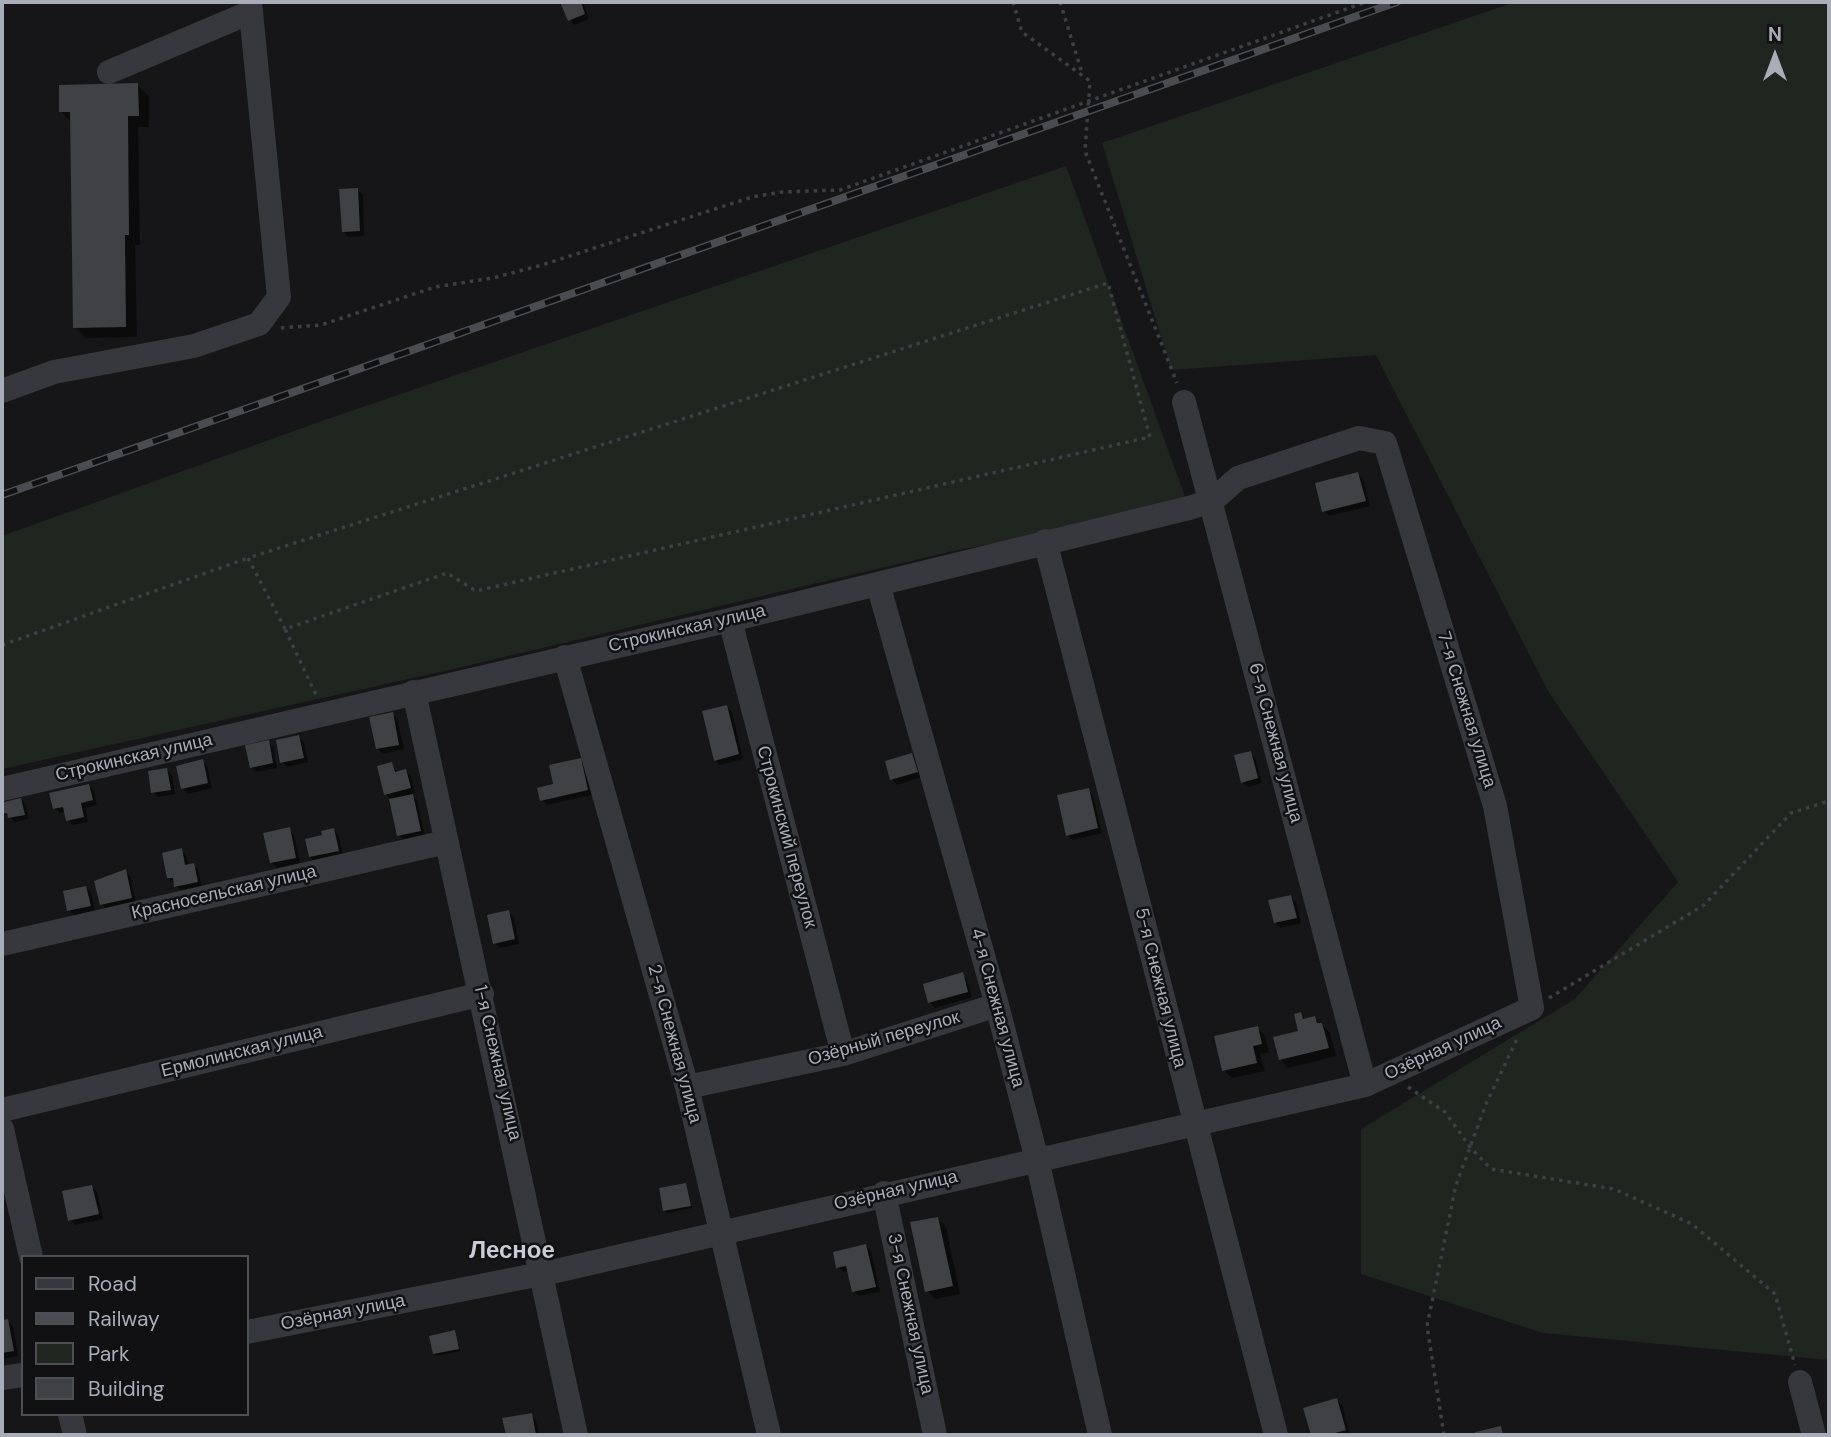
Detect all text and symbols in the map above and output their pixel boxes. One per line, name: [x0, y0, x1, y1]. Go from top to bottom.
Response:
north arrow: [1740, 21, 1810, 91]
text: N: [1768, 22, 1782, 47]
street label: Строкинская улица: [606, 600, 768, 658]
street label: 7-я Снежная улица: [1432, 629, 1500, 791]
street label: 6-я Снежная улица: [1243, 661, 1307, 825]
street label: Строкинская улица: [53, 729, 215, 787]
street label: Строкинский переулок: [751, 744, 821, 930]
street label: Красносельская улица: [129, 861, 319, 925]
street label: 5-я Снежная улица: [1130, 906, 1190, 1070]
street label: 4-я Снежная улица: [965, 926, 1029, 1090]
street label: 2-я Снежная улица: [642, 962, 706, 1126]
street label: 1-я Снежная улица: [469, 983, 525, 1143]
street label: Озёрный переулок: [806, 1007, 962, 1071]
street label: Озёрная улица: [1381, 1013, 1505, 1085]
street label: Ермолинская улица: [159, 1021, 325, 1083]
street label: Озёрная улица: [832, 1166, 960, 1216]
street label: 3-я Снежная улица: [882, 1232, 938, 1396]
district label: Лесное: [469, 1238, 555, 1266]
legend: [21, 1255, 248, 1416]
text: Road: [88, 1270, 137, 1298]
street label: Озёрная улица: [279, 1290, 407, 1336]
text: Railway: [88, 1305, 160, 1333]
text: Park: [88, 1340, 129, 1368]
text: Building: [88, 1375, 164, 1403]

